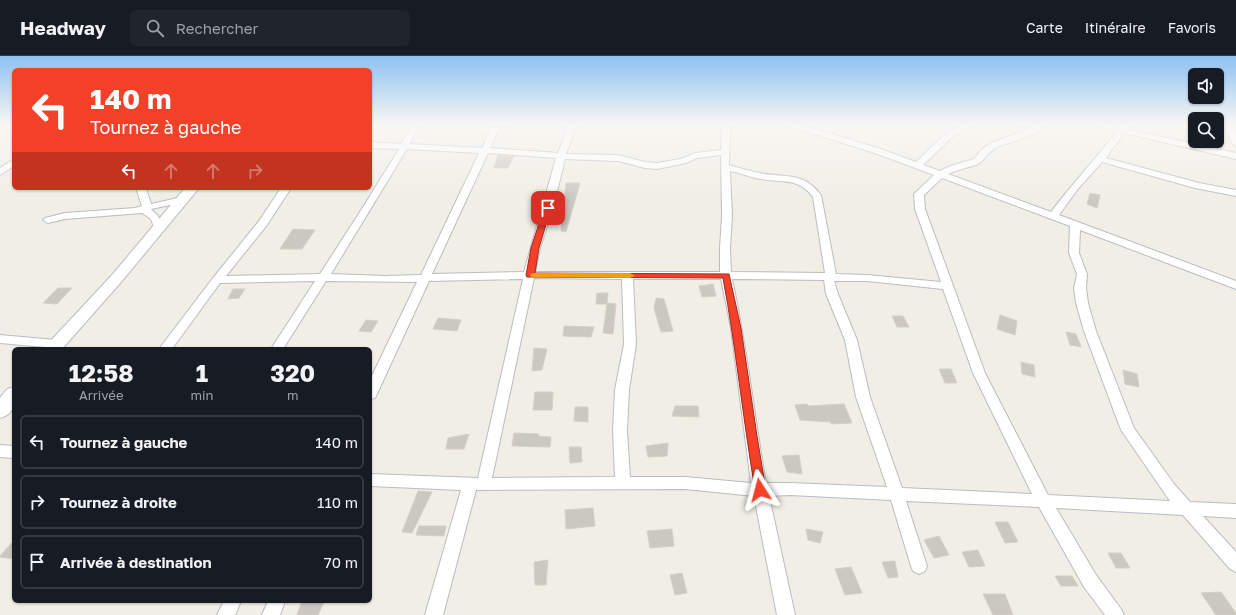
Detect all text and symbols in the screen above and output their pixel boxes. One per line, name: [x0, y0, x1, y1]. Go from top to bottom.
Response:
search box: [130, 10, 410, 46]
text: Headway: [20, 16, 106, 39]
icon: search: [144, 17, 166, 39]
text: Rechercher: [176, 19, 258, 37]
text: Carte: [1026, 19, 1063, 36]
text: Itinéraire: [1085, 19, 1146, 36]
text: Favoris: [1168, 19, 1216, 36]
map controls: [1188, 68, 1224, 148]
button: sound: [1188, 68, 1224, 104]
text: 140 m: [90, 82, 172, 115]
icon: left: [24, 84, 76, 136]
button: search: [1188, 112, 1224, 148]
text: Tournez à gauche: [90, 116, 242, 138]
icon: left: [118, 160, 140, 182]
icon: ahead: [160, 160, 182, 182]
icon: ahead: [202, 160, 224, 182]
icon: right: [244, 160, 266, 182]
pin: [531, 191, 565, 225]
icon: arrive: [537, 197, 559, 219]
text: 12:58: [69, 358, 134, 387]
text: 1: [196, 358, 208, 387]
text: 320: [270, 358, 315, 387]
text: Arrivée: [79, 387, 123, 403]
text: min: [190, 387, 213, 403]
text: m: [287, 387, 298, 403]
icon: left: [26, 431, 48, 453]
text: Tournez à gauche: [60, 433, 187, 451]
text: 140 m: [315, 433, 358, 451]
position arrow: [739, 469, 781, 511]
icon: right: [26, 491, 48, 513]
text: Tournez à droite: [60, 493, 177, 511]
text: 110 m: [317, 493, 358, 511]
icon: arrive: [26, 551, 48, 573]
text: Arrivée à destination: [60, 553, 212, 571]
text: 70 m: [324, 553, 358, 571]

